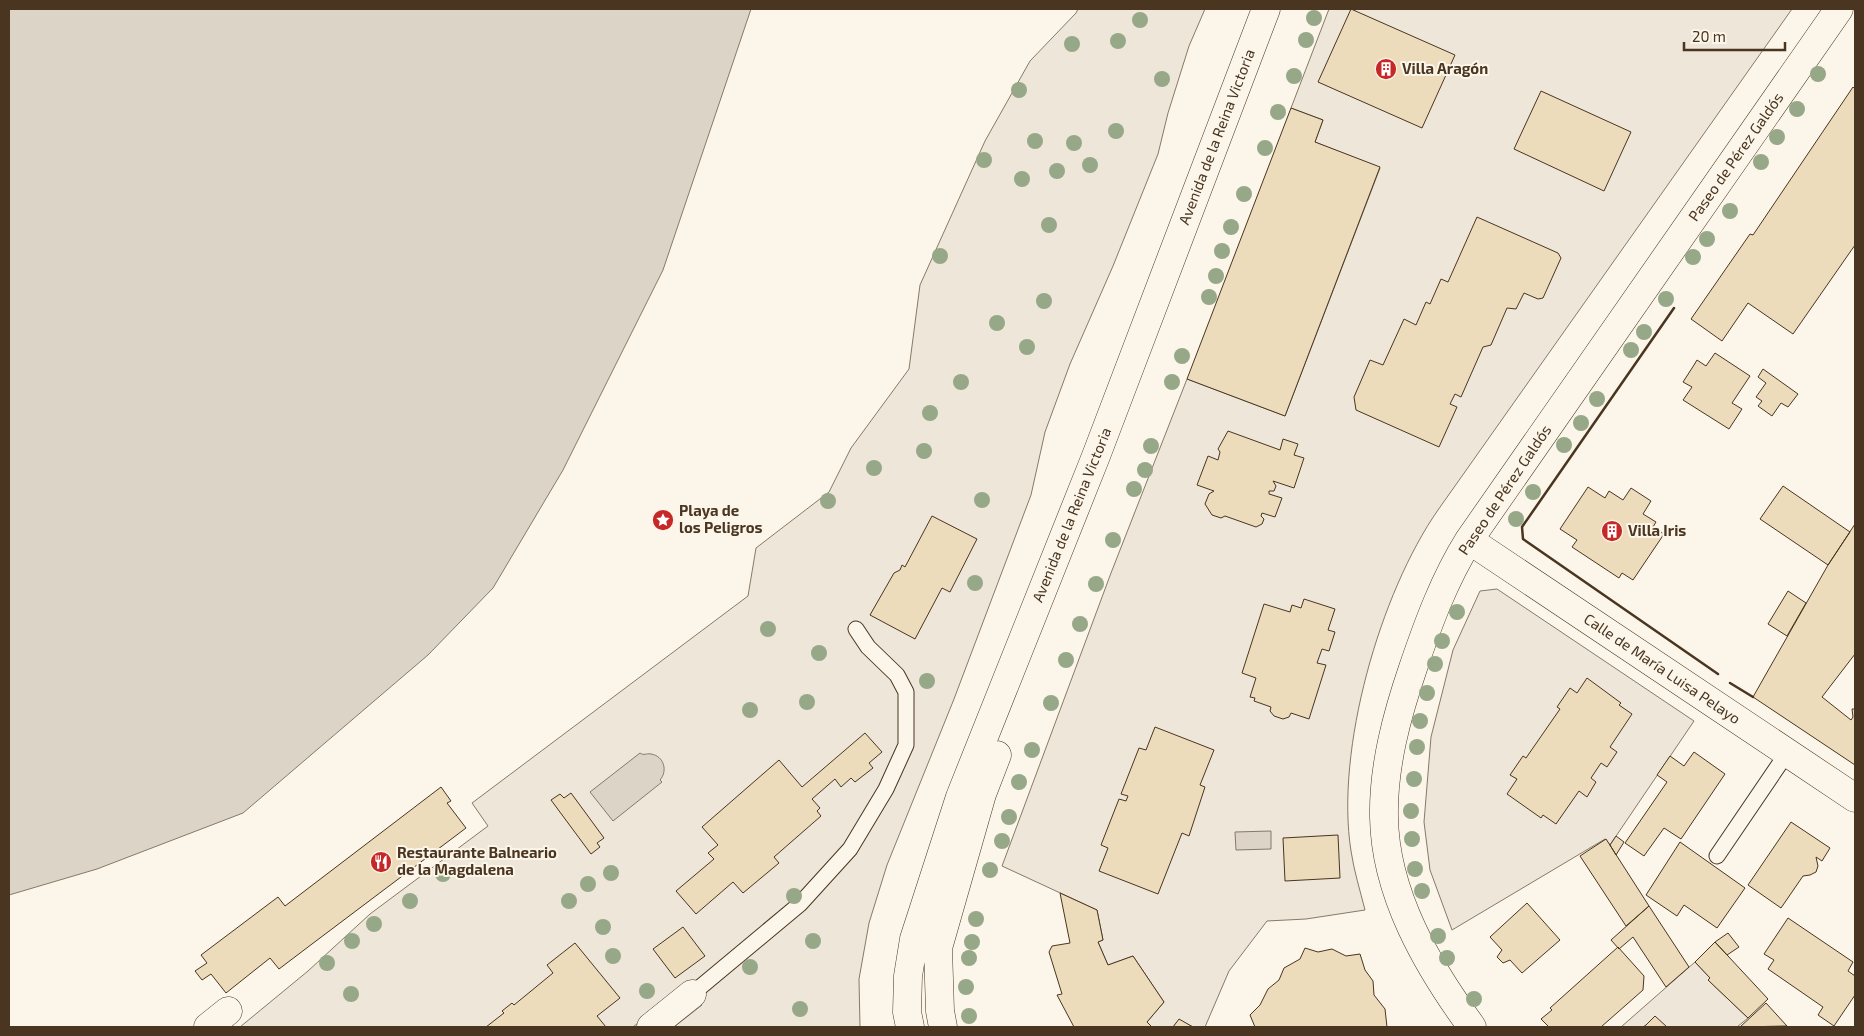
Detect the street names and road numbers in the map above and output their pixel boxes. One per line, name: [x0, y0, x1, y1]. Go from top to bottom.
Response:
street label: Avenida de la Reina Victoria: [1174, 46, 1258, 227]
street label: Paseo de Pérez Galdós: [1684, 89, 1786, 224]
street label: Paseo de Pérez Galdós: [1454, 421, 1554, 558]
street label: Avenida de la Reina Victoria: [1028, 425, 1114, 605]
street label: Calle de María Luisa Pelayo: [1581, 609, 1744, 727]

